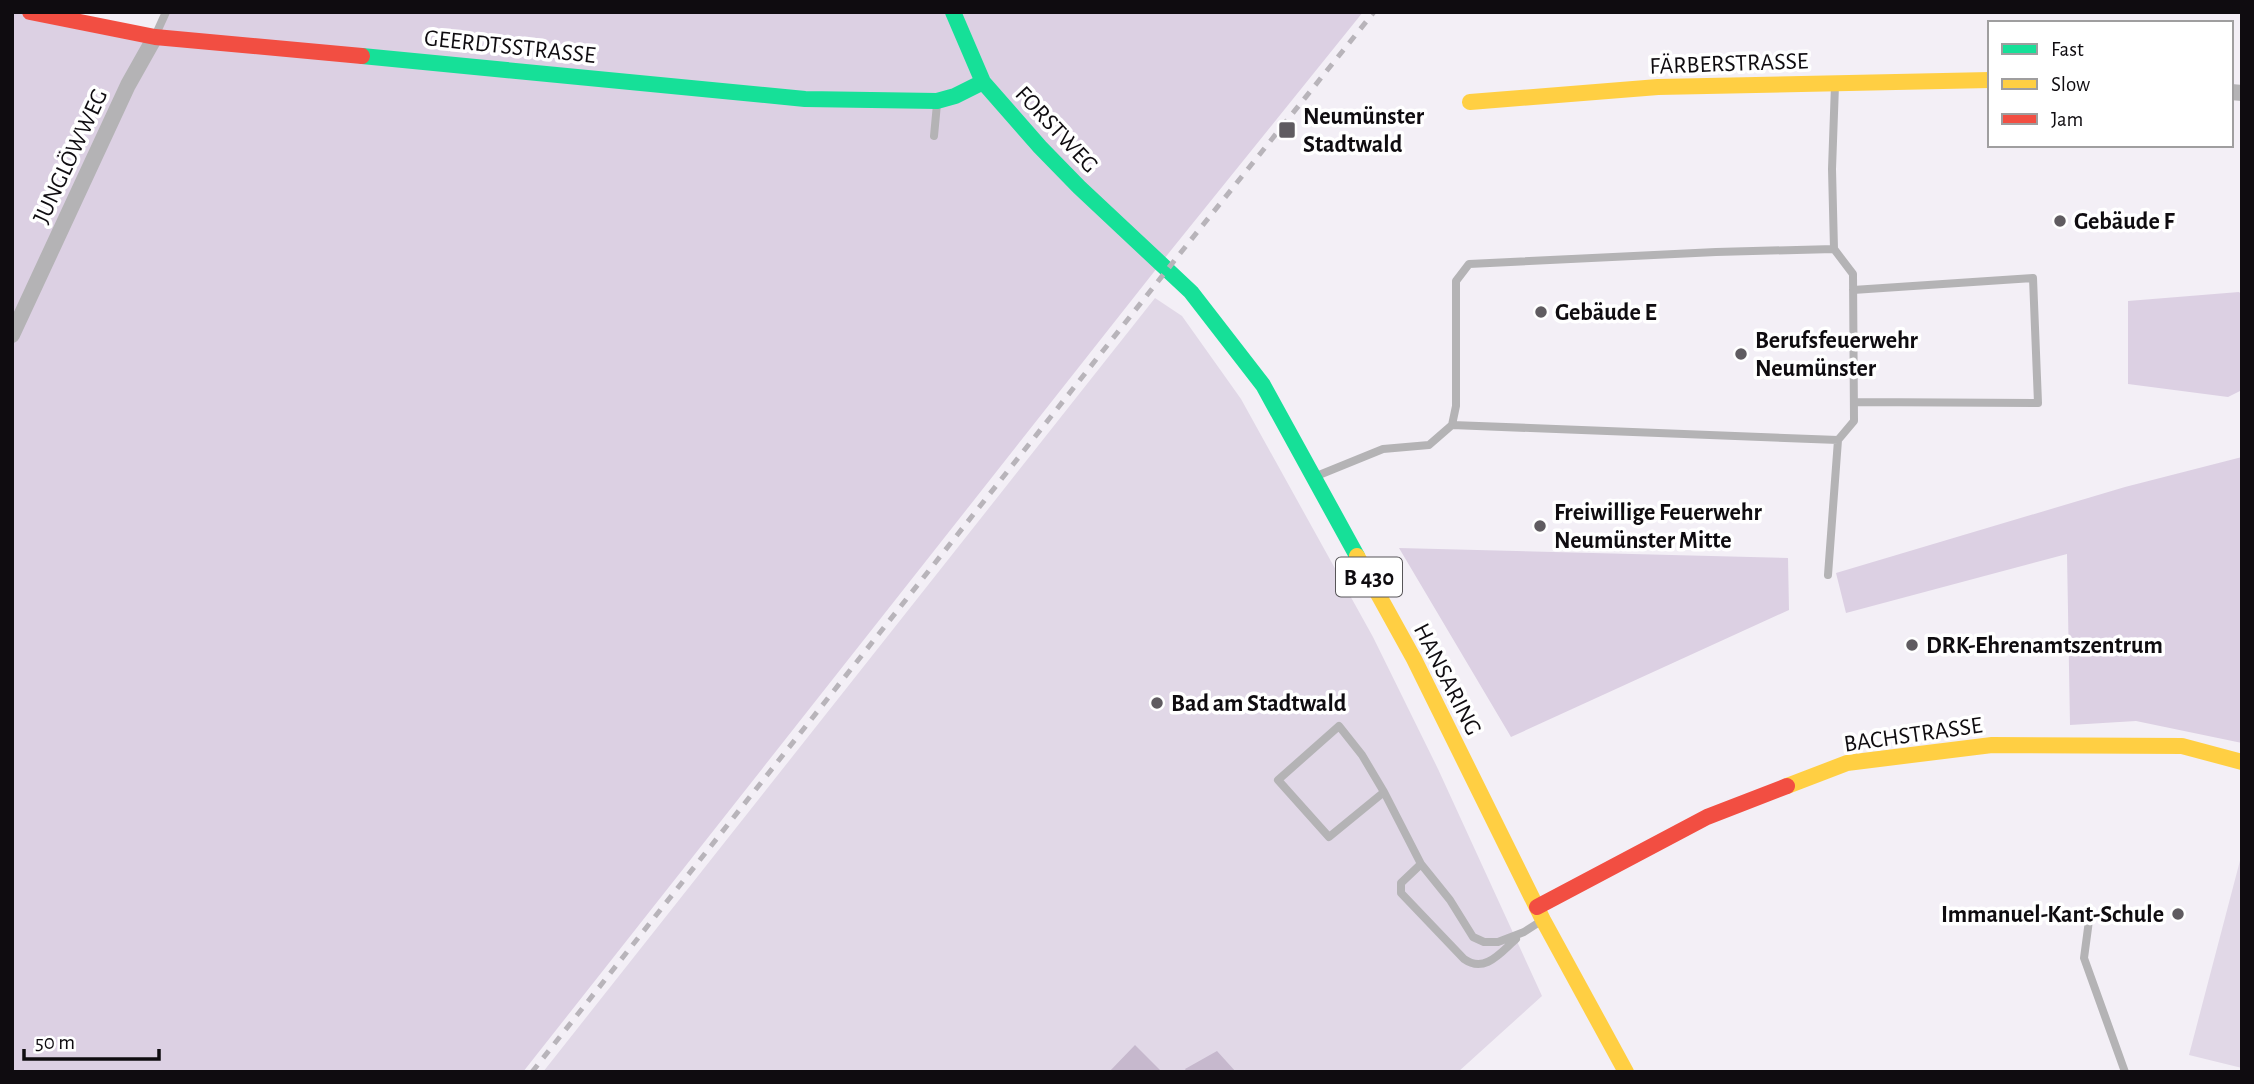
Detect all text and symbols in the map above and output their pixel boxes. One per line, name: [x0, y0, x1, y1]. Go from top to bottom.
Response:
legend: [1988, 21, 2233, 147]
street label: GEERDTSSTRASSE: [423, 26, 597, 68]
text: Fast: [2051, 39, 2084, 60]
street label: FÄRBERSTRASSE: [1649, 48, 1809, 79]
text: Slow: [2051, 74, 2090, 95]
street label: FORSTWEG: [1010, 82, 1102, 178]
street label: JUNGLÖWWEG: [28, 85, 112, 227]
place label: Neumünster Stadtwald: [1303, 105, 1425, 157]
text: Jam: [2051, 109, 2083, 130]
marker: Neumünster Stadtwald: [1277, 120, 1297, 140]
place label: Gebäude F: [2074, 210, 2175, 234]
marker: Gebäude F: [2052, 213, 2068, 229]
place label: Gebäude E: [1555, 301, 1657, 325]
marker: Gebäude E: [1533, 304, 1549, 320]
place label: Berufsfeuerwehr Neumünster: [1755, 329, 1919, 381]
marker: Berufsfeuerwehr Neumünster: [1733, 346, 1749, 362]
place label: Freiwillige Feuerwehr Neumünster Mitte: [1554, 501, 1762, 553]
marker: Freiwillige Feuerwehr Neumünster Mitte: [1532, 518, 1548, 534]
road number: B 430: [1336, 558, 1402, 596]
street label: HANSARING: [1409, 620, 1486, 739]
place label: DRK-Ehrenamtszentrum: [1926, 634, 2163, 658]
marker: DRK-Ehrenamtszentrum: [1904, 637, 1920, 653]
place label: Bad am Stadtwald: [1171, 692, 1347, 716]
marker: Bad am Stadtwald: [1149, 695, 1165, 711]
street label: BACHSTRASSE: [1842, 713, 1984, 757]
place label: Immanuel-Kant-Schule: [1941, 903, 2164, 927]
marker: Immanuel-Kant-Schule: [2170, 906, 2186, 922]
scale bar: [24, 1018, 159, 1062]
text: 50 m: [35, 1032, 75, 1053]

